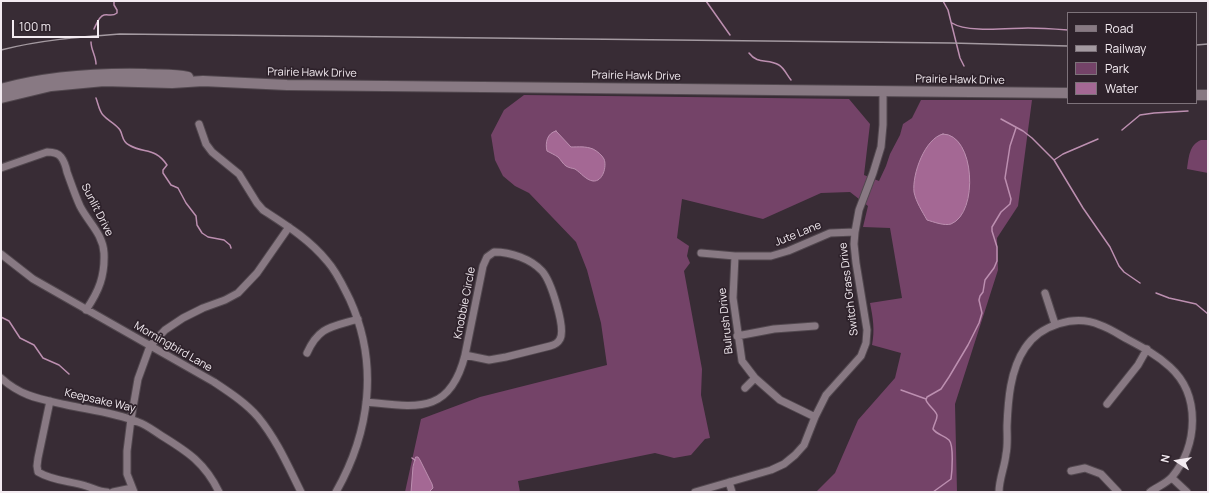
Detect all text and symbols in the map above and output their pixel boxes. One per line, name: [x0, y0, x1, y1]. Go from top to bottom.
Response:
scale bar: [14, 12, 101, 38]
legend: [1067, 12, 1197, 104]
text: 100 m: [19, 18, 51, 35]
text: Road: [1105, 20, 1133, 37]
text: Railway: [1105, 40, 1146, 57]
text: Park: [1105, 60, 1129, 77]
street label: Prairie Hawk Drive: [267, 66, 357, 80]
street label: Prairie Hawk Drive: [591, 69, 681, 83]
street label: Prairie Hawk Drive: [915, 73, 1005, 87]
text: Water: [1105, 80, 1138, 97]
street label: Sunlit Drive: [78, 181, 116, 239]
street label: Jute Lane: [773, 219, 823, 249]
street label: Switch Grass Drive: [837, 242, 861, 336]
street label: Knobbie Circle: [452, 266, 478, 340]
street label: Bulrush Drive: [716, 287, 736, 355]
street label: Morningbird Lane: [132, 319, 214, 375]
street label: Keepsake Way: [63, 386, 137, 416]
north arrow: [1157, 441, 1197, 481]
text: N: [1157, 453, 1173, 464]

